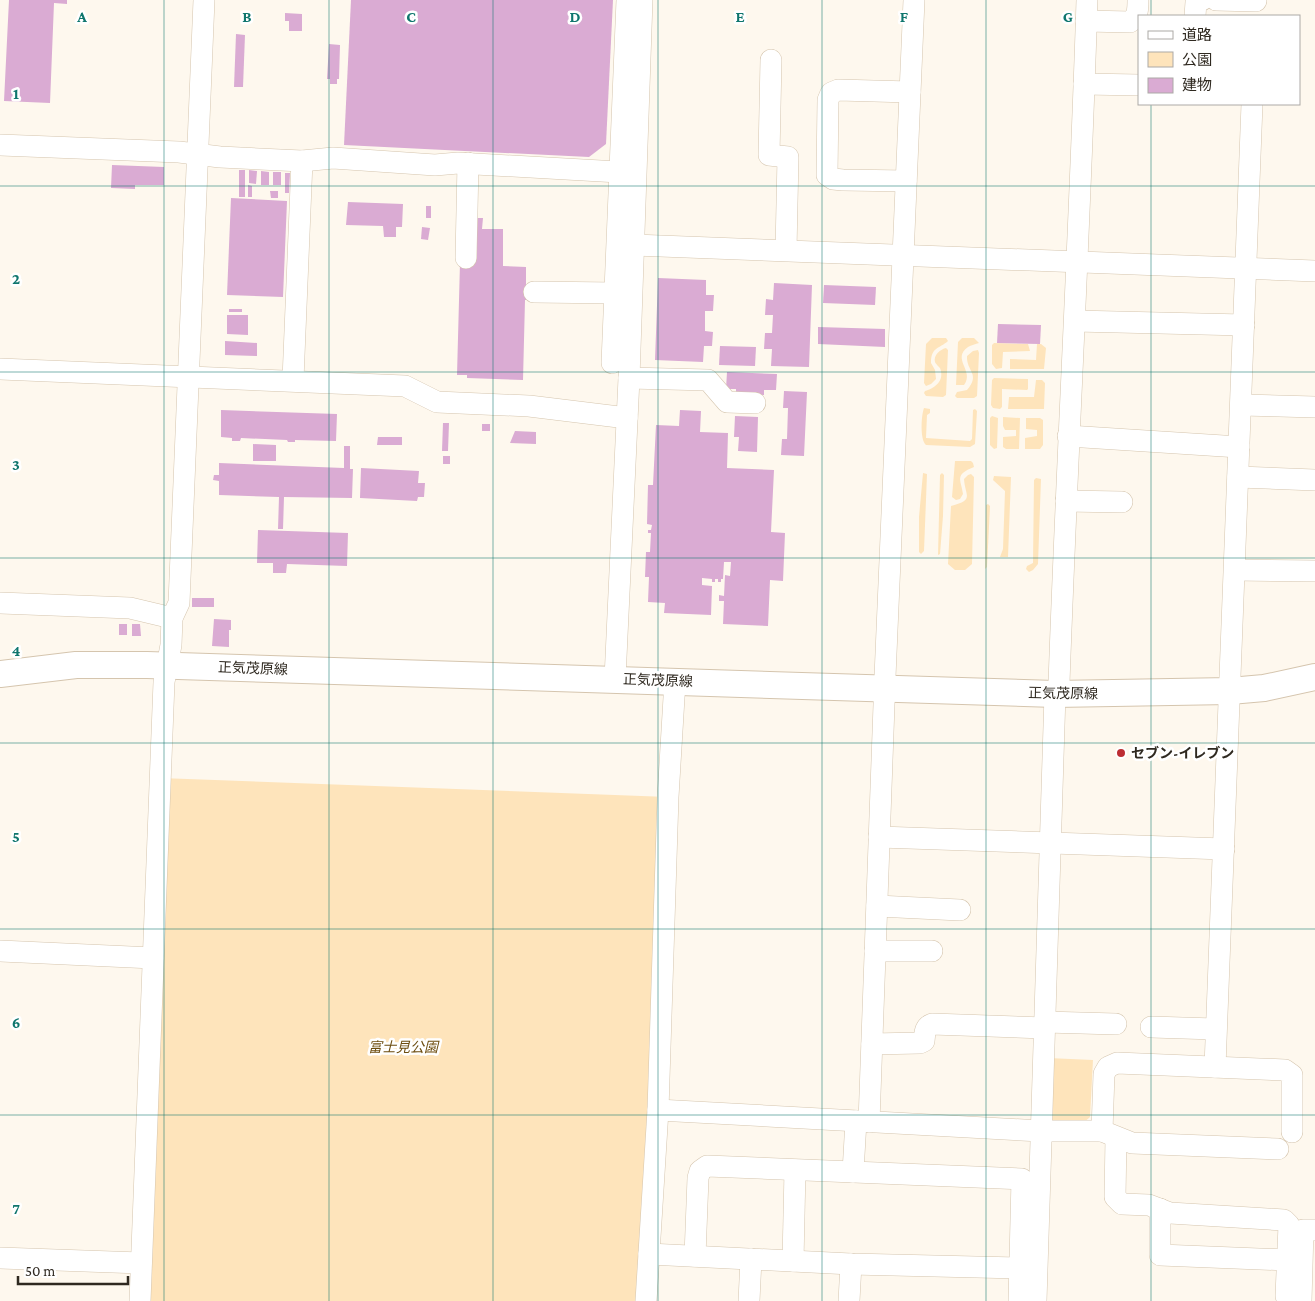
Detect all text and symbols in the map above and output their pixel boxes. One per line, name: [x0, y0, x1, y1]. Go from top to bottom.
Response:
text: A: [76, 8, 87, 25]
text: B: [242, 8, 252, 25]
text: C: [406, 8, 416, 25]
text: D: [569, 8, 581, 25]
text: E: [735, 8, 745, 25]
text: F: [900, 8, 909, 25]
text: G: [1063, 8, 1073, 25]
legend: [1138, 15, 1300, 105]
text: 道路: [1182, 27, 1212, 43]
text: 公園: [1182, 52, 1212, 68]
text: 建物: [1182, 77, 1212, 93]
text: 1: [13, 85, 19, 102]
text: 2: [12, 270, 20, 287]
text: 3: [12, 456, 20, 473]
text: 4: [12, 642, 21, 659]
street label: 正気茂原線: [218, 659, 288, 677]
street label: 正気茂原線: [623, 671, 693, 689]
street label: 正気茂原線: [1028, 684, 1098, 702]
place label: セブン-イレブン: [1131, 745, 1234, 761]
marker: セブン-イレブン: [1115, 747, 1127, 759]
text: 5: [12, 828, 20, 845]
text: 6: [12, 1014, 20, 1031]
park label: 富士見公園: [368, 1039, 440, 1055]
text: 7: [12, 1200, 20, 1217]
scale bar: [18, 1254, 128, 1286]
text: 50 m: [25, 1263, 55, 1279]

